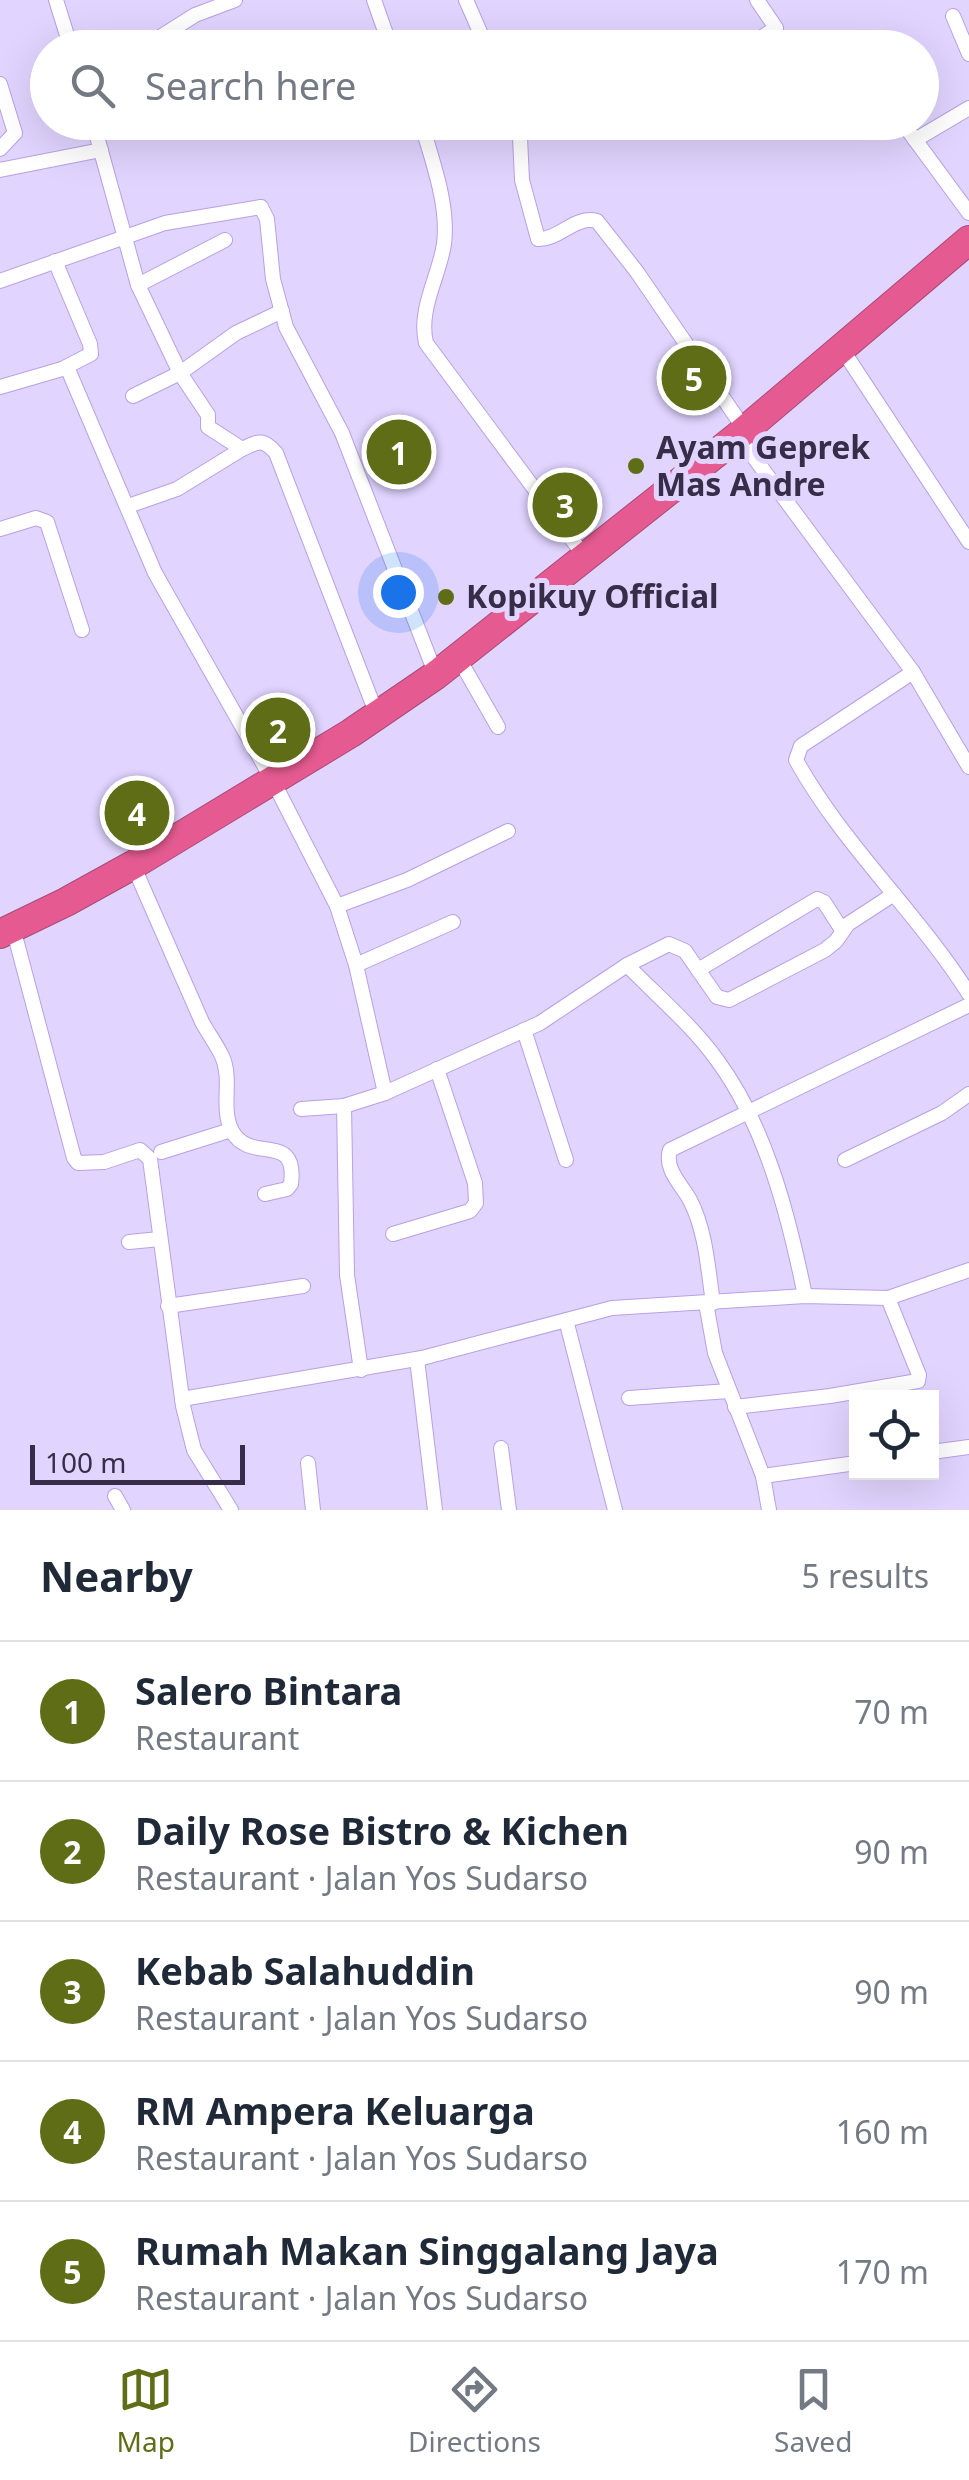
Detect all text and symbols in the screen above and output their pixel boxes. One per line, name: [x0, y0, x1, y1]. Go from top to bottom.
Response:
search box: [30, 30, 939, 140]
icon: search: [65, 58, 120, 113]
text: Search here: [145, 59, 356, 111]
pin: 5: [662, 340, 726, 416]
pin: 1: [366, 414, 432, 490]
place label: Ayam Geprek Mas Andre: [656, 425, 870, 505]
marker: Ayam Geprek Mas Andre: [625, 455, 647, 477]
pin: 3: [532, 468, 598, 542]
your location: [373, 567, 424, 618]
place label: Kopikuy Official: [466, 574, 719, 617]
marker: Kopikuy Official: [435, 586, 457, 608]
pin: 2: [246, 692, 310, 768]
pin: 4: [104, 776, 170, 850]
map controls: [849, 1390, 939, 1480]
button: locate: [849, 1390, 939, 1480]
scale bar: [30, 1440, 245, 1484]
text: 100 m: [45, 1443, 127, 1481]
text: Nearby: [40, 1547, 193, 1604]
text: 5 results: [802, 1554, 929, 1597]
text: Salero Bintara: [135, 1664, 402, 1716]
text: 1: [63, 1690, 82, 1733]
text: 70 m: [854, 1690, 929, 1733]
text: Restaurant: [135, 1716, 299, 1759]
text: Daily Rose Bistro & Kichen: [135, 1804, 629, 1856]
text: 2: [63, 1830, 82, 1873]
text: 90 m: [854, 1830, 929, 1873]
text: Restaurant · Jalan Yos Sudarso: [135, 1856, 588, 1899]
text: Kebab Salahuddin: [135, 1944, 475, 1996]
text: 3: [63, 1970, 82, 2013]
text: 90 m: [854, 1970, 929, 2013]
text: Restaurant · Jalan Yos Sudarso: [135, 1996, 588, 2039]
text: RM Ampera Keluarga: [135, 2084, 535, 2136]
text: 4: [63, 2110, 82, 2153]
text: 160 m: [836, 2110, 929, 2153]
text: Restaurant · Jalan Yos Sudarso: [135, 2136, 588, 2179]
text: Rumah Makan Singgalang Jaya: [135, 2224, 719, 2276]
text: 5: [63, 2250, 82, 2293]
text: 170 m: [836, 2250, 929, 2293]
text: Restaurant · Jalan Yos Sudarso: [135, 2276, 588, 2319]
tab: Map: [117, 2362, 175, 2460]
tab: Directions: [408, 2362, 541, 2460]
tab: Saved: [774, 2362, 852, 2460]

